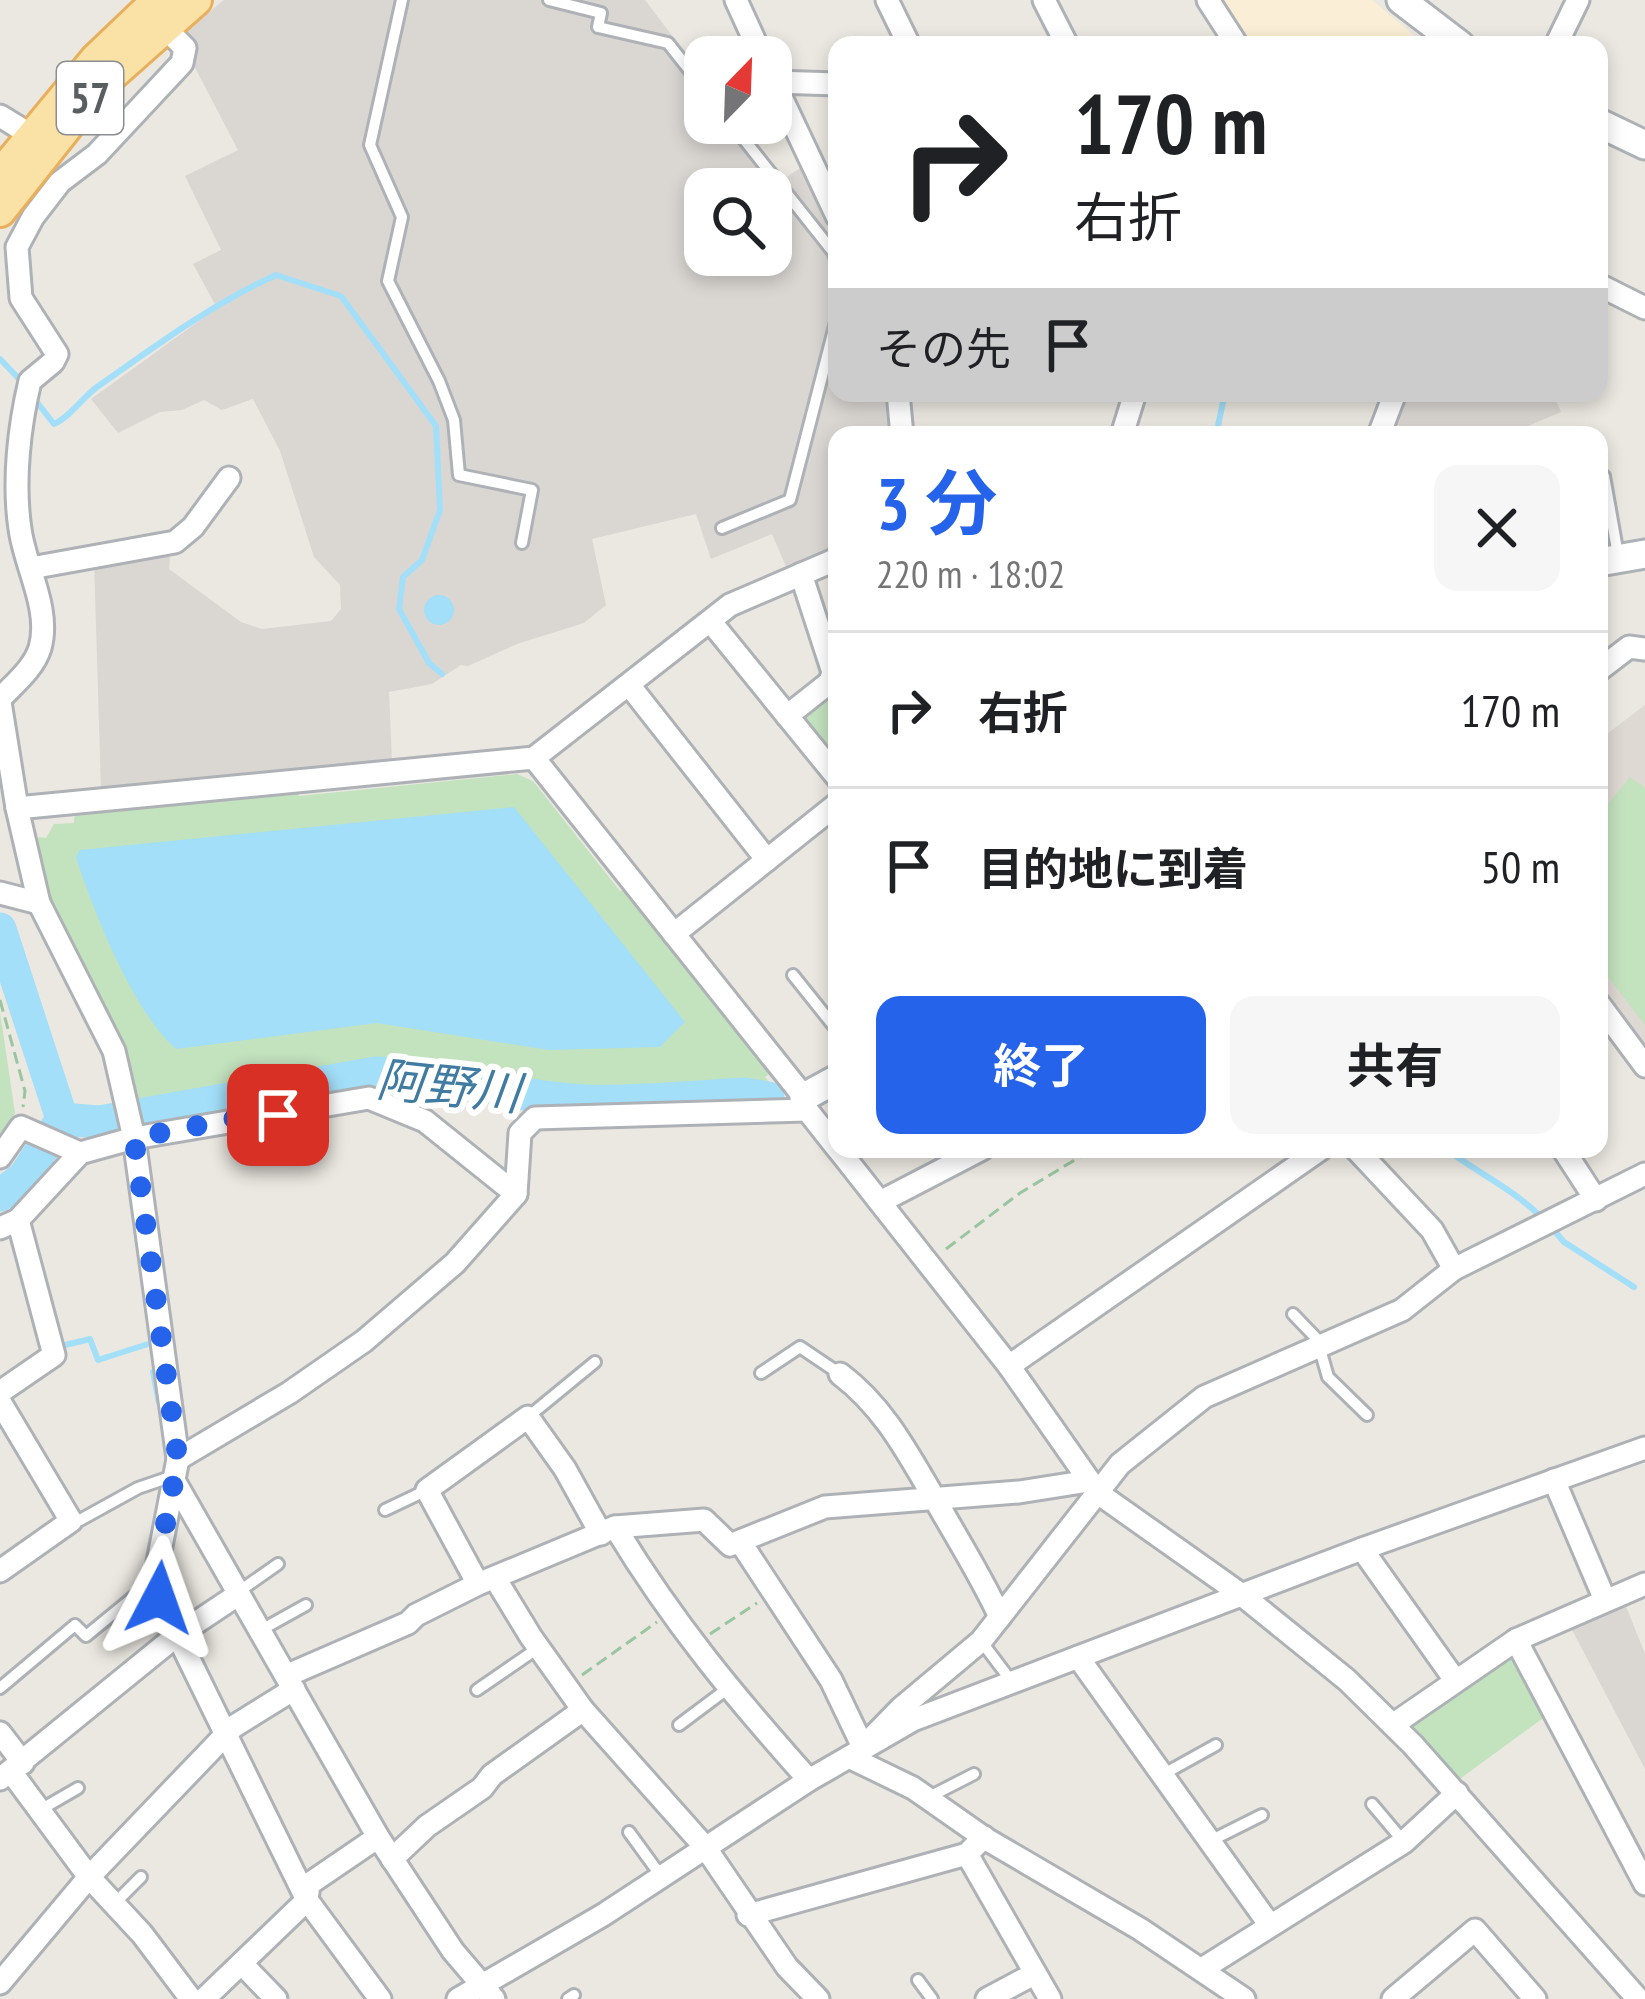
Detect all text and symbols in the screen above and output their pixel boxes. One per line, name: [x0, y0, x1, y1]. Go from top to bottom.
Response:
north arrow: [684, 36, 792, 144]
map controls: [684, 36, 792, 276]
road number: 57: [57, 62, 123, 134]
text: 170 m: [1074, 68, 1267, 177]
icon: right: [876, 84, 1032, 240]
button: search: [684, 168, 792, 276]
text: 右折: [1074, 182, 1182, 252]
icon: arrive: [1035, 312, 1101, 378]
text: その先: [876, 319, 1011, 377]
text: 3 分: [876, 456, 997, 549]
button: close: [1434, 465, 1560, 591]
text: 220 m · 18:02: [876, 548, 1065, 599]
icon: right: [876, 677, 942, 743]
text: 170 m: [1460, 681, 1560, 739]
text: 右折: [978, 683, 1068, 741]
icon: arrive: [876, 833, 942, 899]
text: 50 m: [1481, 837, 1560, 895]
text: 目的地に到着: [978, 839, 1248, 897]
button: 終了: [876, 996, 1206, 1134]
button: 共有: [1230, 996, 1560, 1134]
water label: 阿野川: [374, 1047, 529, 1124]
pin: [227, 1064, 329, 1166]
icon: arrive: [245, 1082, 311, 1148]
position arrow: [96, 1535, 222, 1661]

